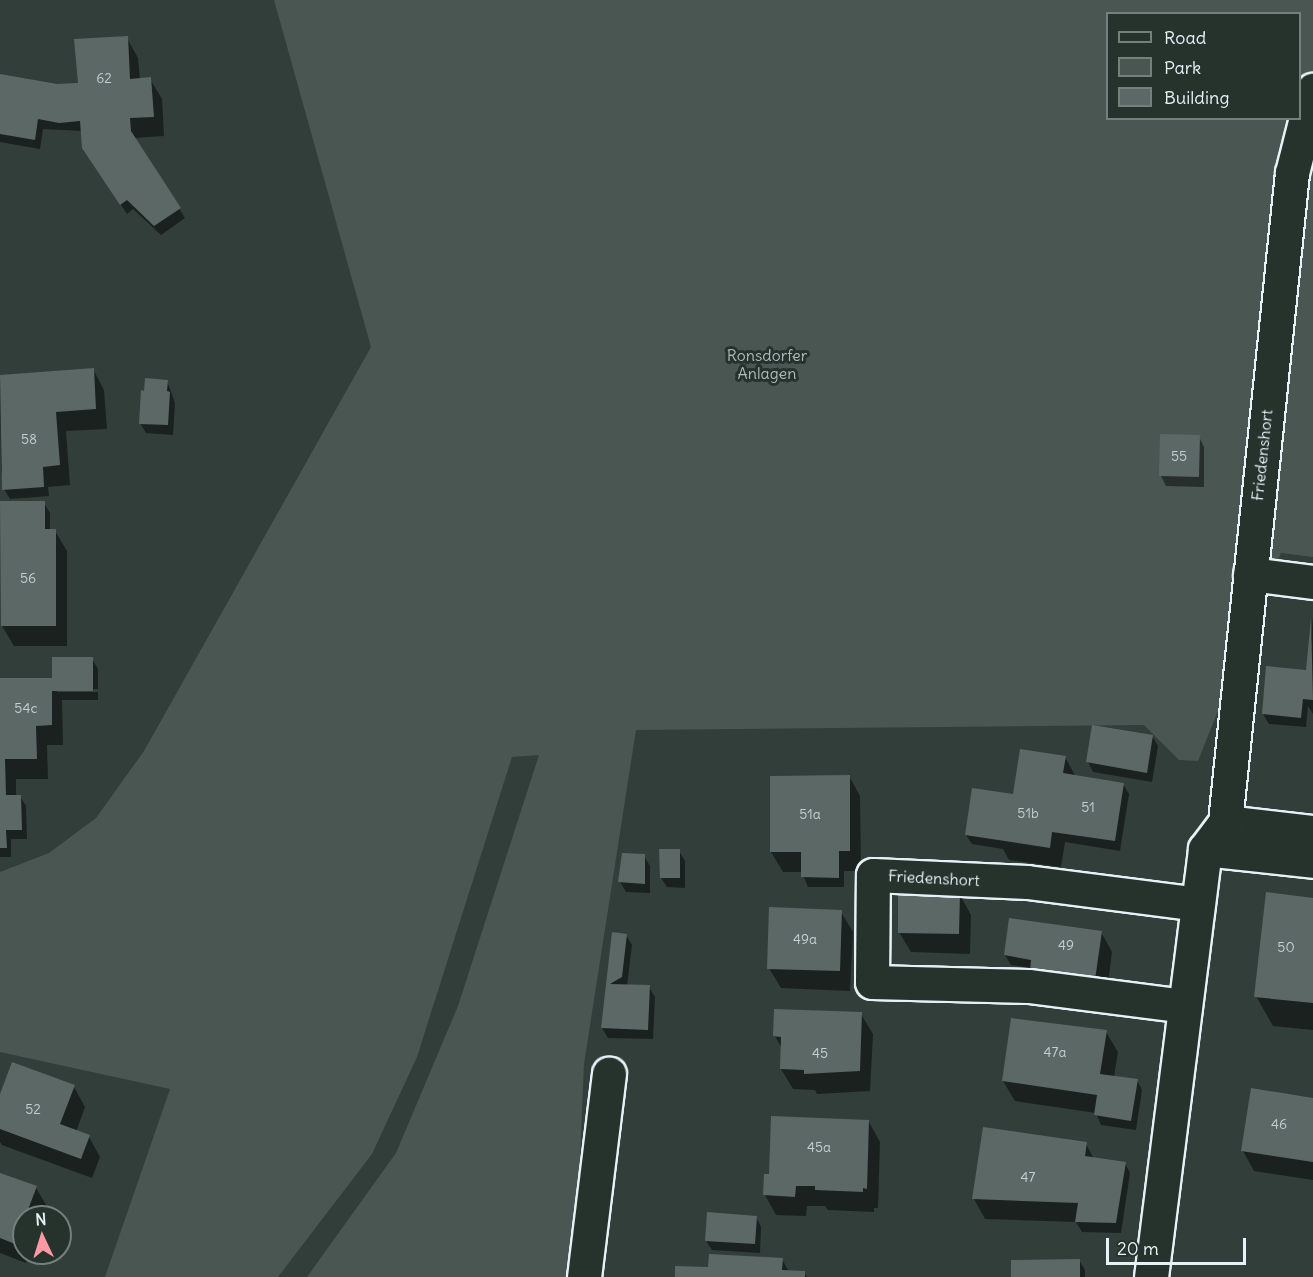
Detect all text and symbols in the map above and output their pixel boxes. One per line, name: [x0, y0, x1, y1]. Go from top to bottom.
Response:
legend: [1106, 12, 1301, 120]
text: Road: [1164, 26, 1206, 49]
text: Park: [1164, 56, 1201, 79]
house number: 62: [96, 70, 112, 86]
text: Building: [1164, 86, 1229, 109]
park label: Ronsdorfer Anlagen: [727, 345, 807, 383]
street label: Friedenshort: [1248, 408, 1276, 502]
house number: 58: [21, 431, 37, 447]
house number: 55: [1171, 448, 1187, 464]
house number: 56: [20, 570, 36, 586]
house number: 54c: [14, 700, 38, 716]
house number: 51: [1081, 799, 1095, 815]
house number: 51b: [1017, 805, 1039, 821]
house number: 51a: [799, 806, 821, 822]
street label: Friedenshort: [888, 866, 980, 890]
house number: 49a: [793, 931, 817, 947]
house number: 49: [1058, 937, 1074, 953]
house number: 50: [1277, 939, 1295, 955]
house number: 47a: [1044, 1044, 1066, 1060]
house number: 45: [812, 1045, 828, 1061]
house number: 52: [25, 1101, 41, 1117]
house number: 46: [1271, 1116, 1287, 1132]
house number: 45a: [807, 1139, 831, 1155]
house number: 47: [1021, 1169, 1035, 1185]
north arrow: [12, 1205, 72, 1265]
text: N: [35, 1209, 47, 1229]
scale bar: [1109, 1226, 1248, 1264]
text: 20 m: [1117, 1237, 1159, 1260]

